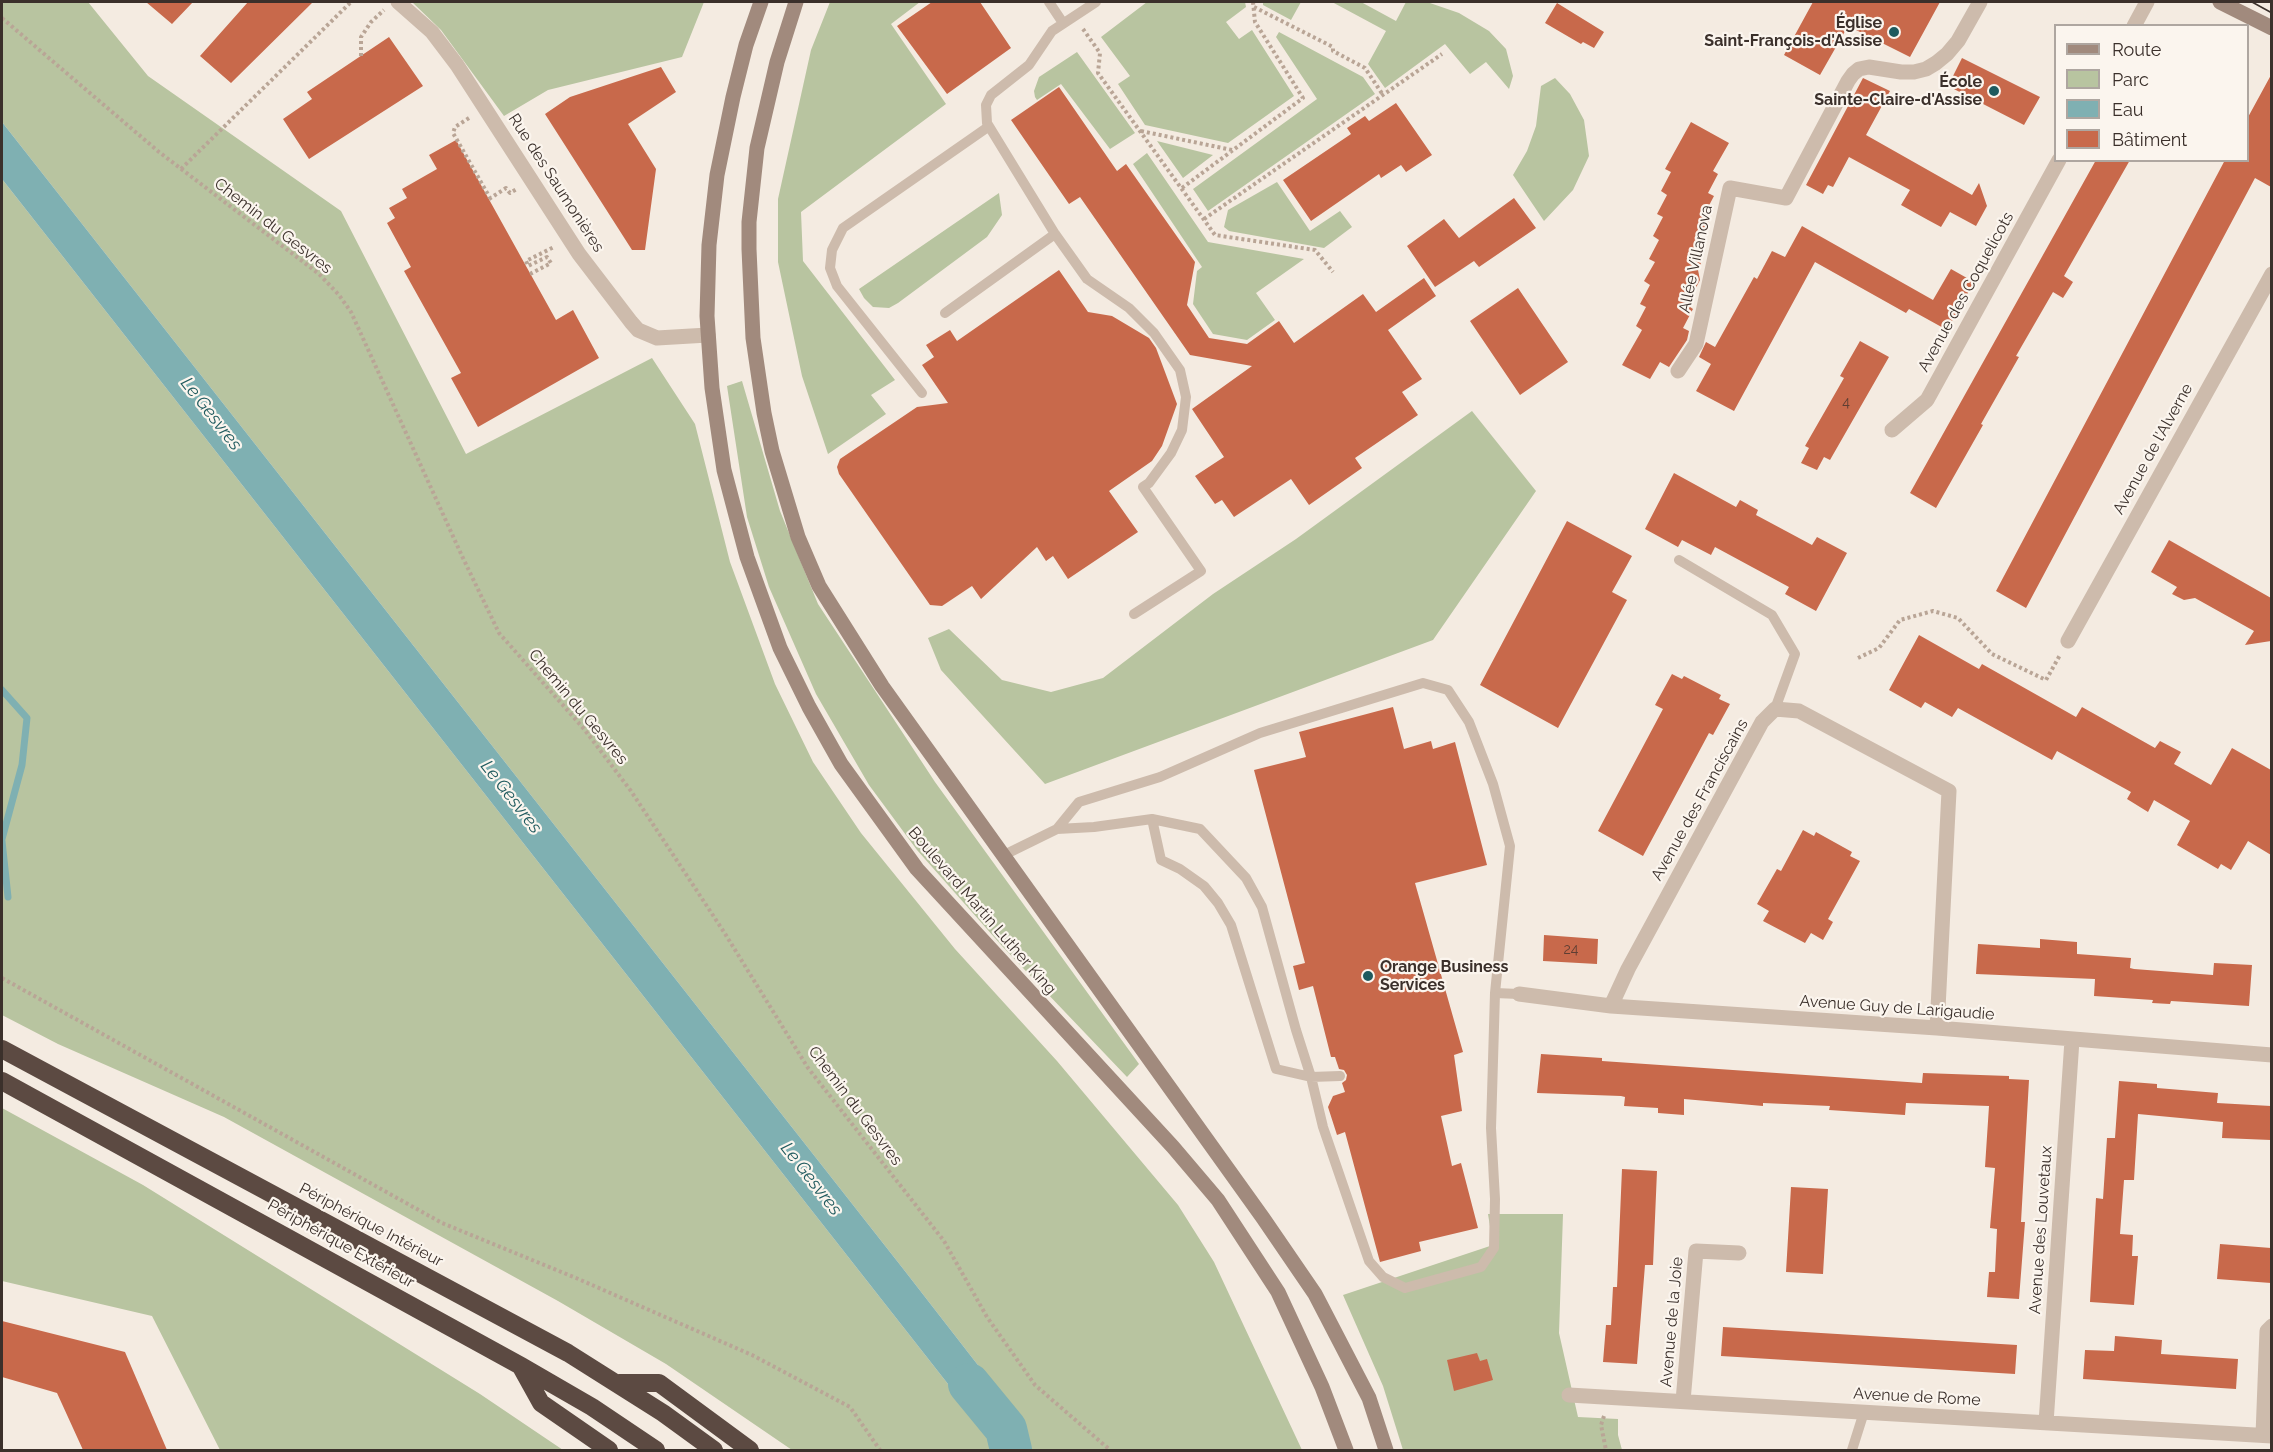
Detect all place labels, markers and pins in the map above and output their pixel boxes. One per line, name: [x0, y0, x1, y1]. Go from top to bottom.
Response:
place label: Église Saint-François-d'Assise: [1704, 13, 1882, 51]
marker: Église Saint-François-d'Assise: [1887, 25, 1901, 39]
place label: École Sainte-Claire-d'Assise: [1814, 72, 1982, 110]
marker: École Sainte-Claire-d'Assise: [1987, 84, 2001, 98]
place label: Orange Business Services: [1380, 957, 1508, 995]
marker: Orange Business Services: [1361, 969, 1375, 983]

